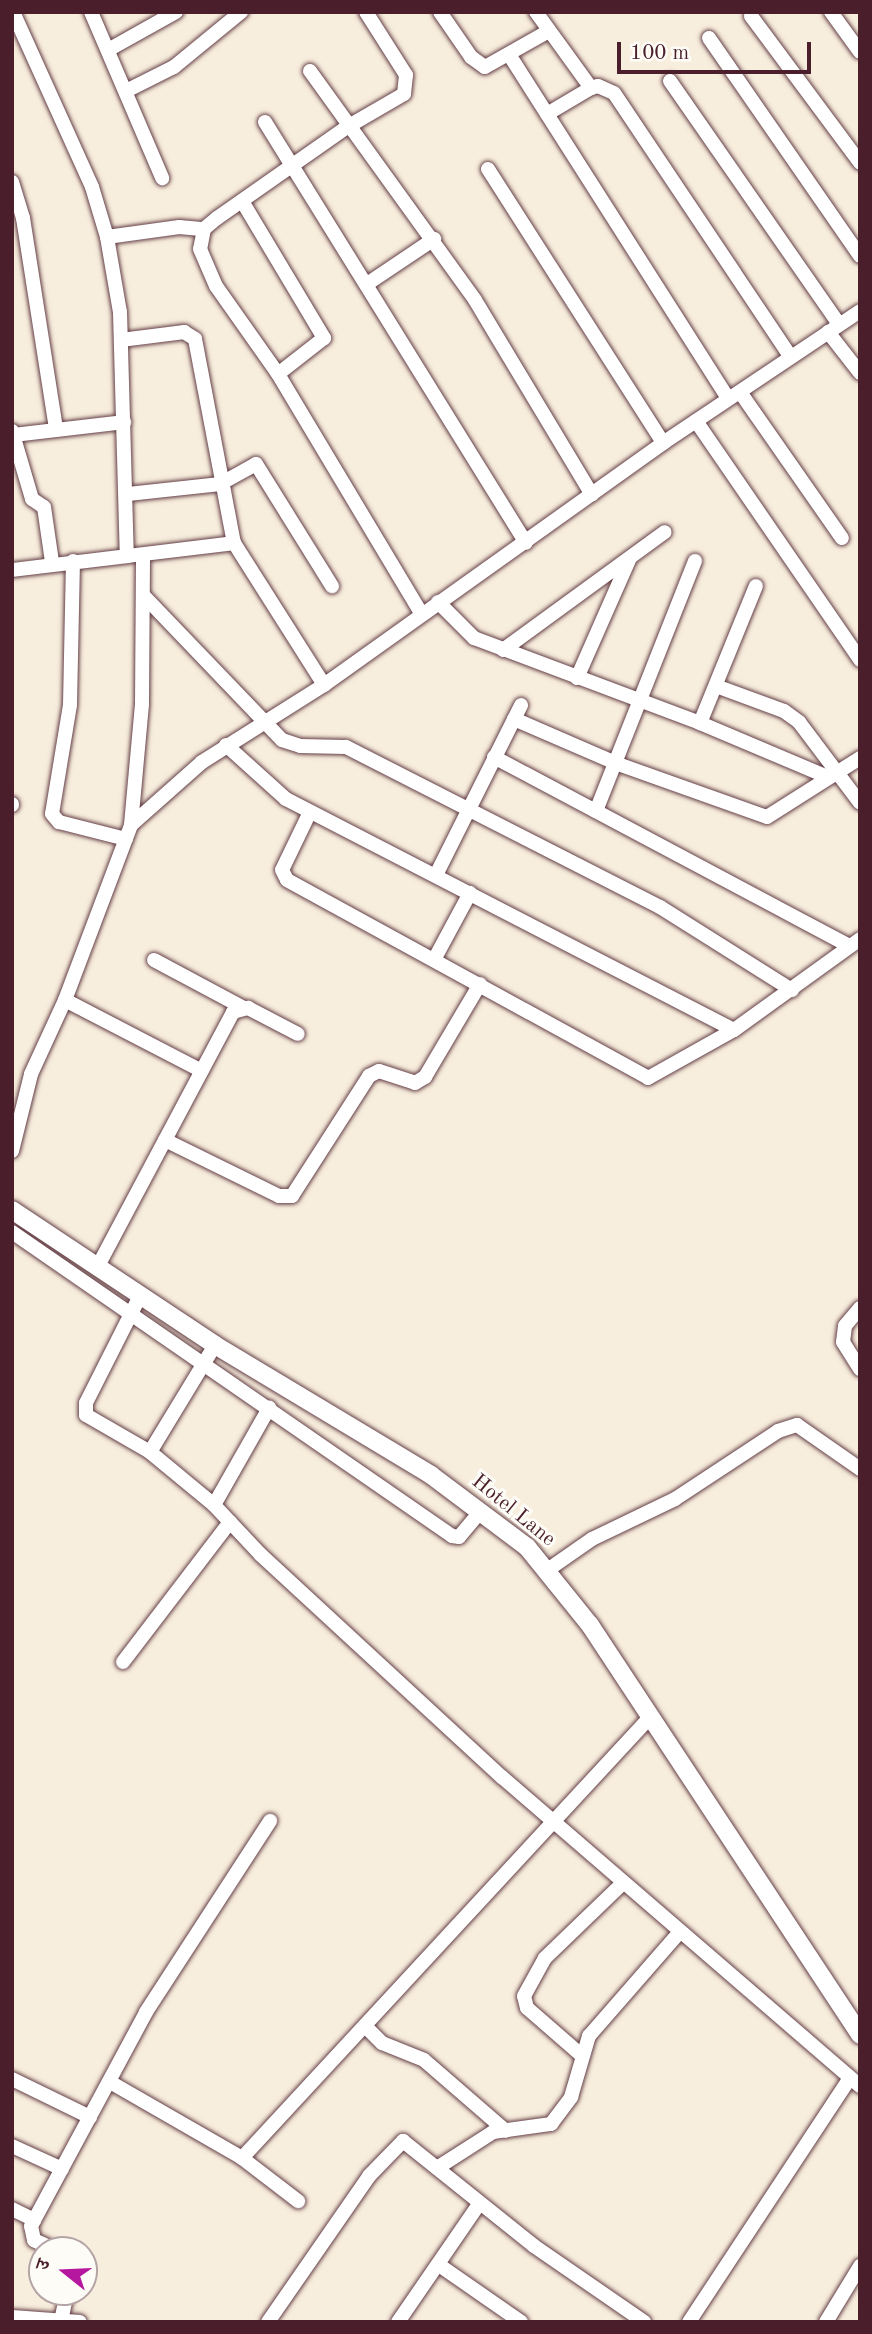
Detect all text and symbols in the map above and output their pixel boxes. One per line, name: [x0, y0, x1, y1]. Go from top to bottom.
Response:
scale bar: [620, 28, 814, 72]
text: 100 m: [630, 43, 689, 64]
street label: Hotel Lane: [466, 1469, 560, 1553]
north arrow: [28, 2236, 98, 2306]
text: उ: [34, 2257, 55, 2273]

